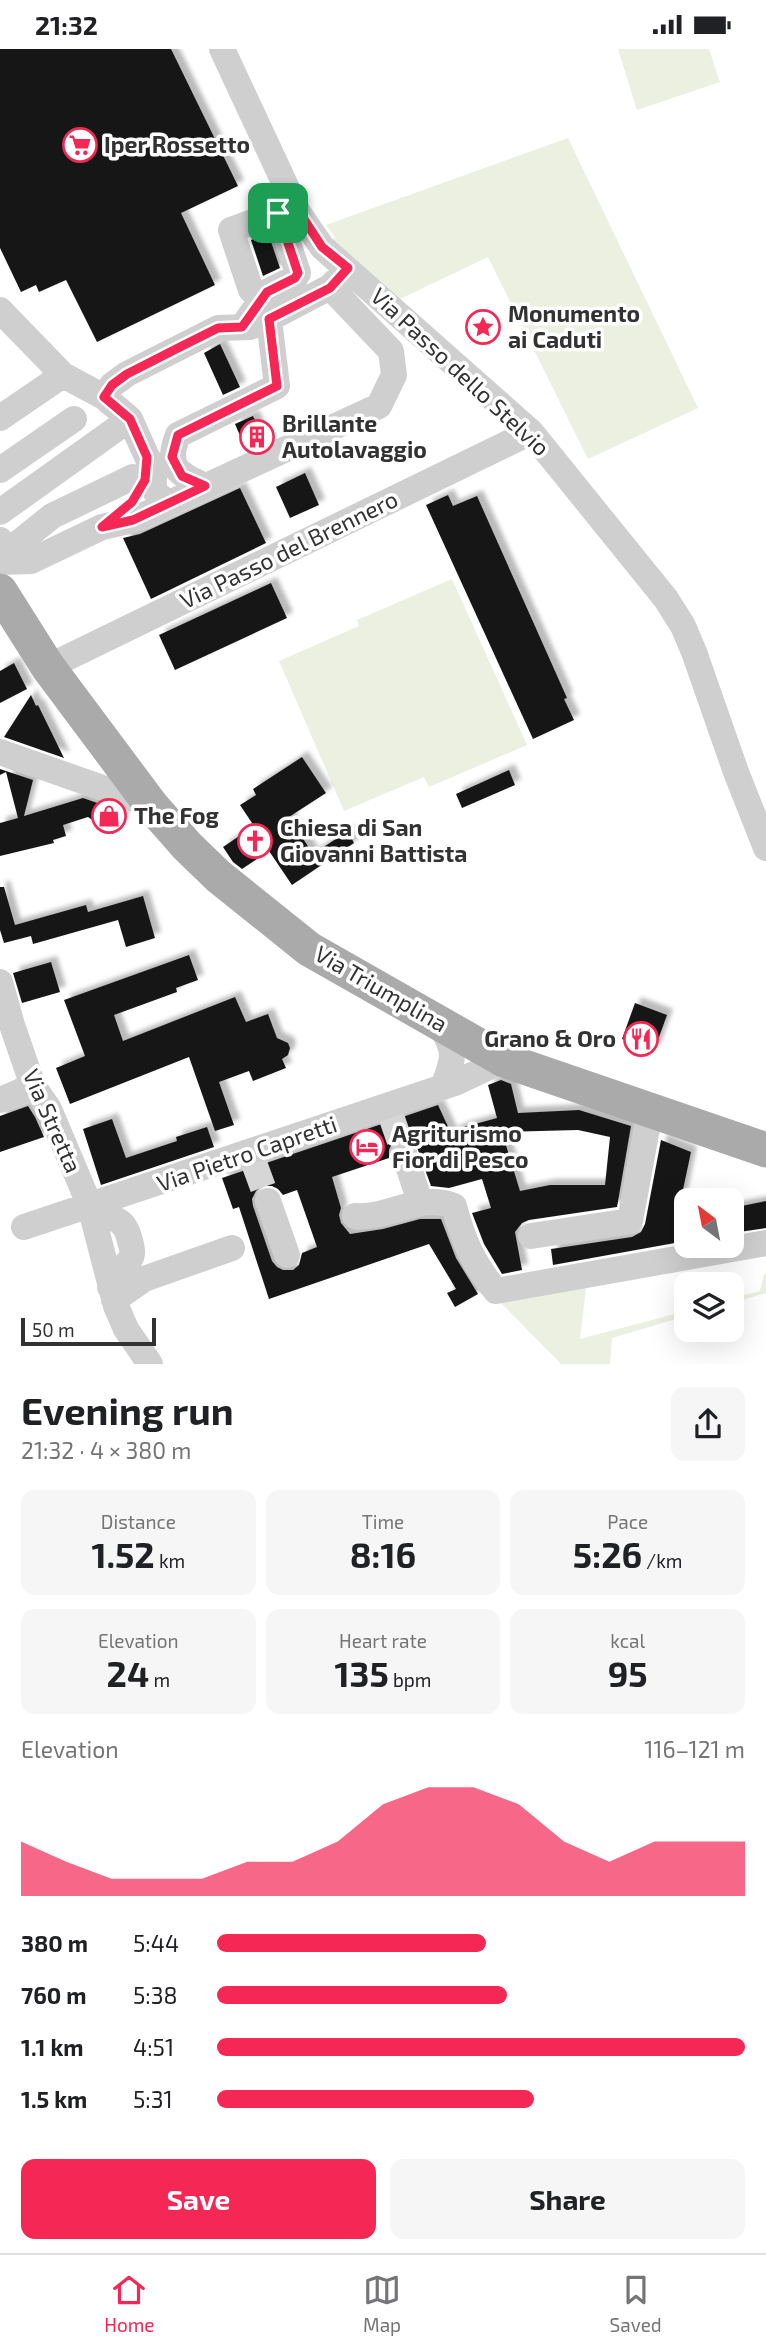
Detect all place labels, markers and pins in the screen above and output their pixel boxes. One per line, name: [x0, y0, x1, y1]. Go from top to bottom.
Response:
supermarket icon: Iper Rossetto: [61, 126, 99, 164]
place label: Iper Rossetto: [104, 130, 250, 158]
pin: [248, 183, 308, 243]
place label: Monumento ai Caduti: [508, 299, 640, 353]
place icon: Monumento ai Caduti: [464, 308, 502, 346]
place label: Brillante Autolavaggio: [282, 409, 427, 463]
building icon: Brillante Autolavaggio: [238, 418, 276, 456]
shop icon: The Fog: [90, 797, 128, 835]
place label: The Fog: [134, 801, 220, 829]
place label: Chiesa di San Giovanni Battista: [280, 813, 467, 867]
church icon: Chiesa di San Giovanni Battista: [236, 822, 274, 860]
restaurant icon: Grano & Oro: [622, 1020, 660, 1058]
place label: Grano & Oro: [484, 1024, 616, 1052]
place label: Agriturismo Fior di Pesco: [392, 1119, 529, 1173]
hotel icon: Agriturismo Fior di Pesco: [348, 1128, 386, 1166]

